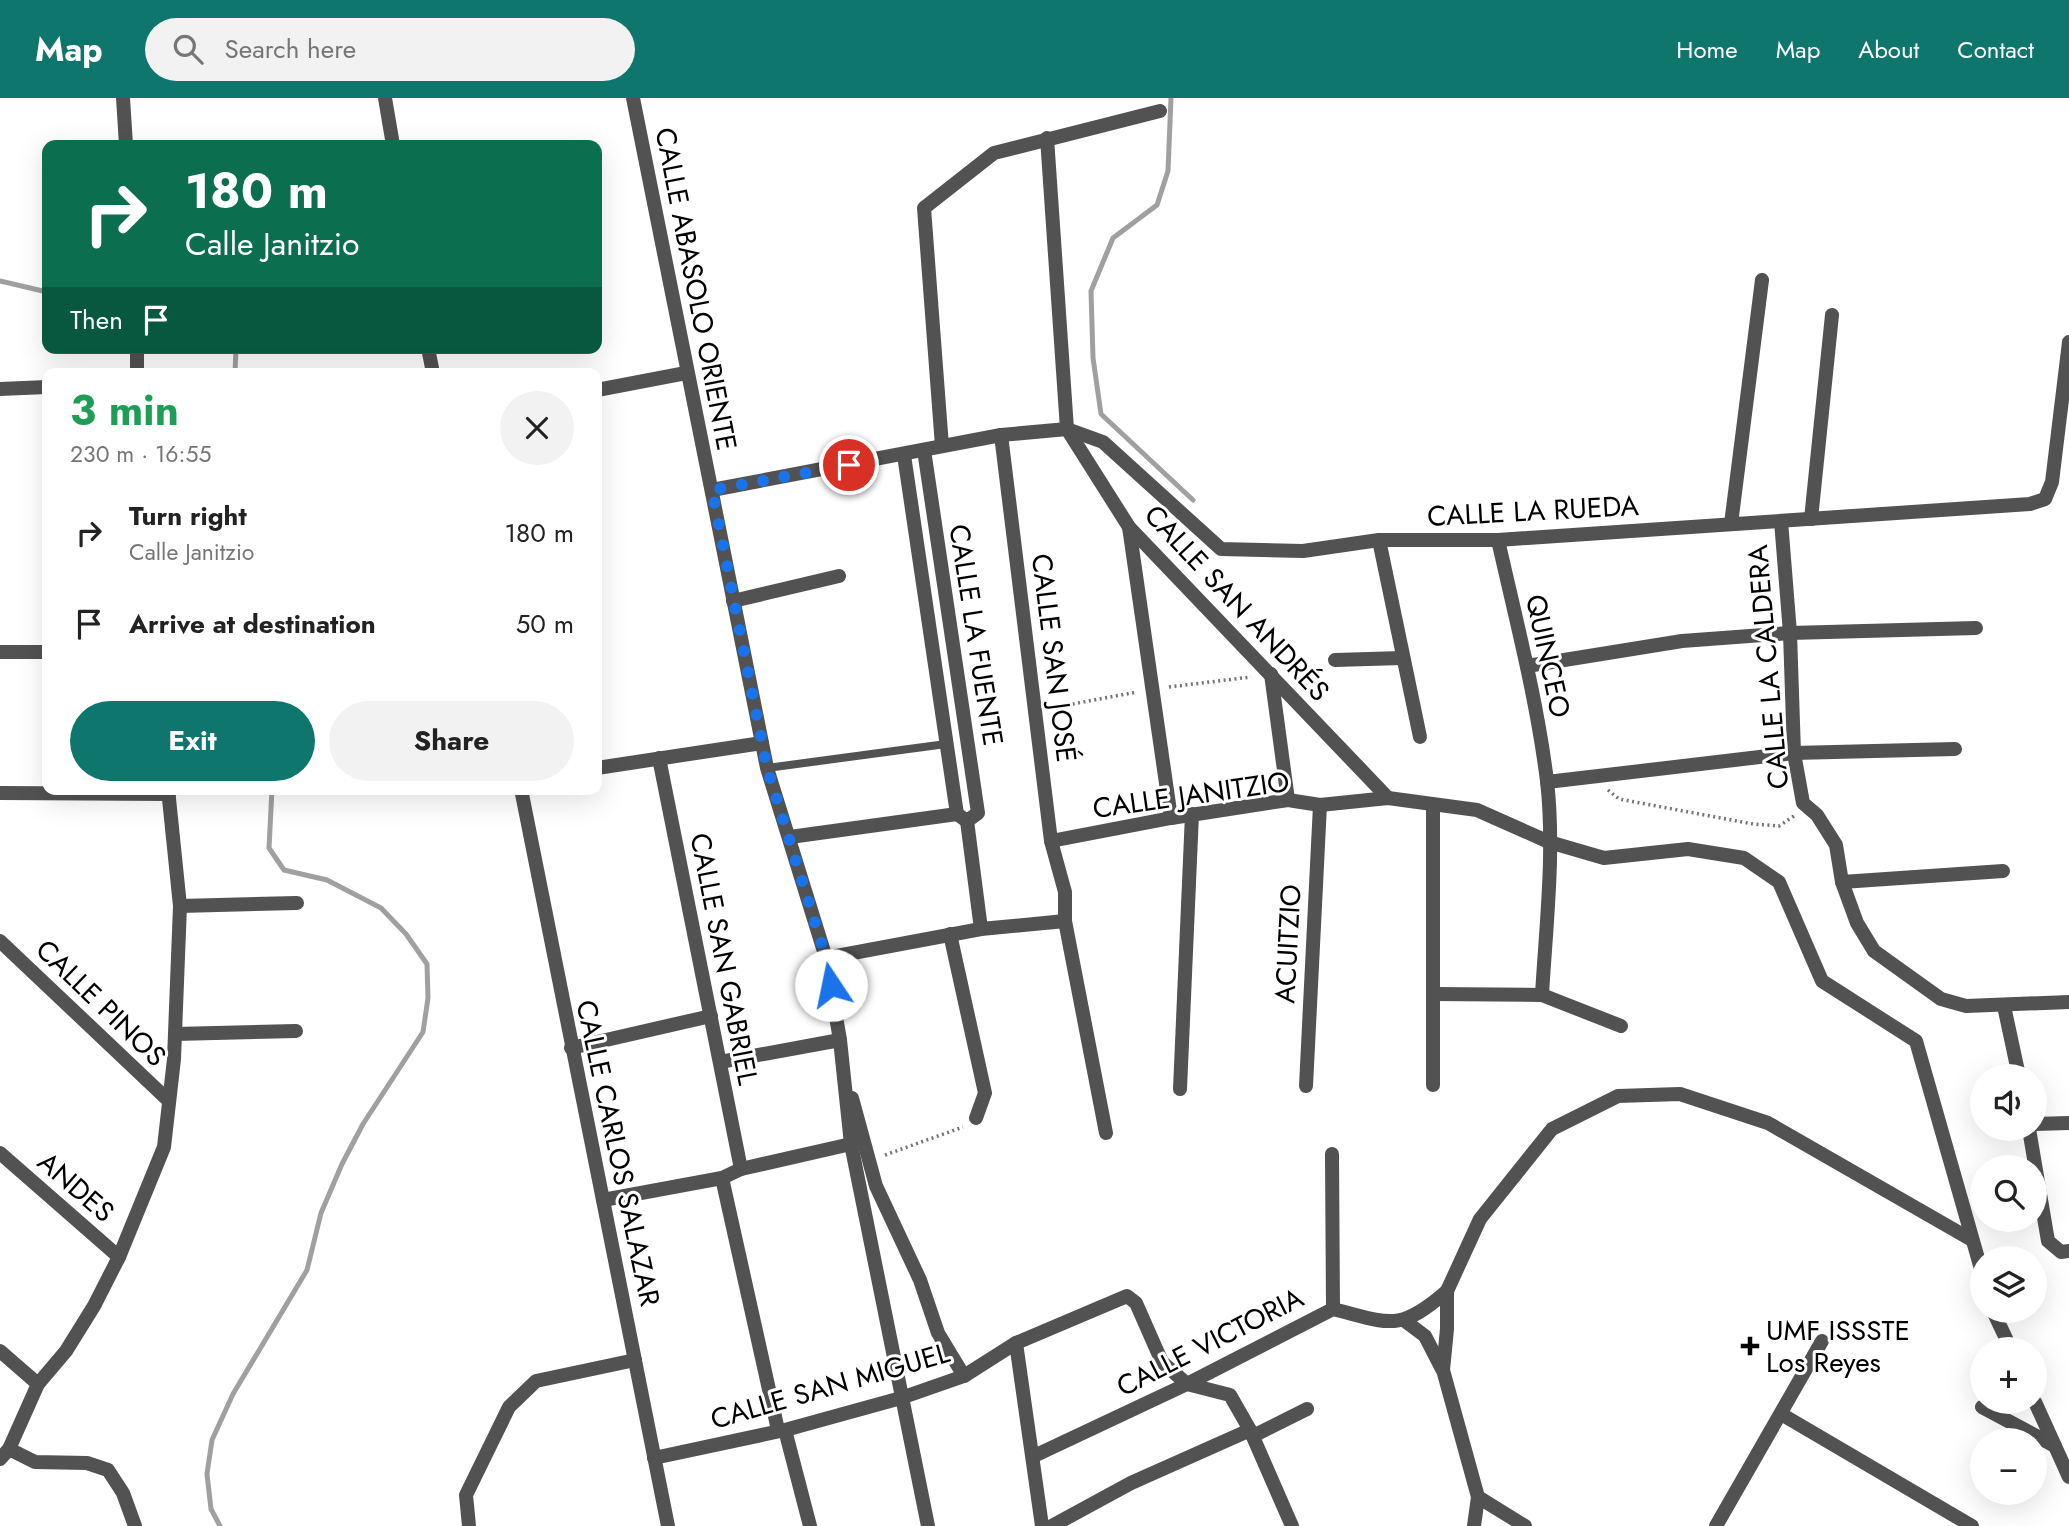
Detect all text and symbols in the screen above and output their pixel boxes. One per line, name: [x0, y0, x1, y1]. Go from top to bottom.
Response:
search box: [145, 18, 635, 81]
text: Map: [35, 26, 103, 73]
icon: search: [169, 30, 207, 68]
text: Search here: [225, 30, 356, 68]
text: Home: [1676, 32, 1738, 67]
text: Map: [1776, 32, 1820, 67]
text: About: [1858, 32, 1919, 67]
text: Contact: [1957, 32, 2034, 67]
street label: CALLE ABASOLO ORIENTE: [645, 124, 747, 454]
text: 180 m: [185, 156, 328, 226]
icon: right: [70, 168, 161, 259]
text: Calle Janitzio: [185, 221, 360, 267]
text: Then: [70, 301, 123, 339]
icon: arrive: [137, 301, 175, 339]
text: 3 min: [70, 380, 179, 441]
button: close: [500, 391, 574, 465]
pin: [819, 435, 879, 495]
text: 230 m · 16:55: [70, 437, 211, 471]
icon: arrive: [830, 446, 868, 484]
street label: CALLE LA RUEDA: [1426, 485, 1640, 537]
street label: CALLE SAN ANDRÉS: [1135, 495, 1339, 711]
text: Turn right: [129, 497, 247, 535]
icon: right: [70, 514, 108, 552]
text: 180 m: [504, 514, 574, 552]
street label: CALLE LA FUENTE: [938, 521, 1014, 749]
text: Calle Janitzio: [129, 535, 254, 569]
street label: CALLE LA CALDERA: [1737, 543, 1799, 791]
street label: CALLE SAN JOSÉ: [1021, 551, 1087, 765]
street label: QUINCEO: [1515, 591, 1581, 721]
icon: arrive: [70, 605, 108, 643]
text: Arrive at destination: [129, 605, 376, 643]
text: 50 m: [516, 605, 574, 643]
button: Exit: [70, 701, 315, 781]
button: Share: [329, 701, 574, 781]
street label: CALLE JANITZIO: [1090, 761, 1292, 829]
street label: CALLE SAN GABRIEL: [679, 830, 769, 1089]
street label: ACUITZIO: [1264, 883, 1312, 1005]
street label: CALLE PINOS: [26, 930, 176, 1076]
position arrow: [794, 948, 868, 1022]
street label: CALLE CARLOS SALAZAR: [566, 996, 671, 1310]
map controls: [1970, 1064, 2047, 1505]
button: sound: [1970, 1064, 2047, 1141]
street label: ANDES: [29, 1142, 123, 1232]
button: search: [1970, 1155, 2047, 1232]
button: layers: [1970, 1246, 2047, 1323]
street label: CALLE VICTORIA: [1110, 1277, 1311, 1407]
place label: UMF ISSSTE Los Reyes: [1766, 1310, 1910, 1383]
street label: CALLE SAN MIGUEL: [706, 1332, 955, 1440]
marker: UMF ISSSTE Los Reyes: [1740, 1336, 1760, 1356]
button: +: [1970, 1337, 2047, 1414]
button: −: [1970, 1428, 2047, 1505]

